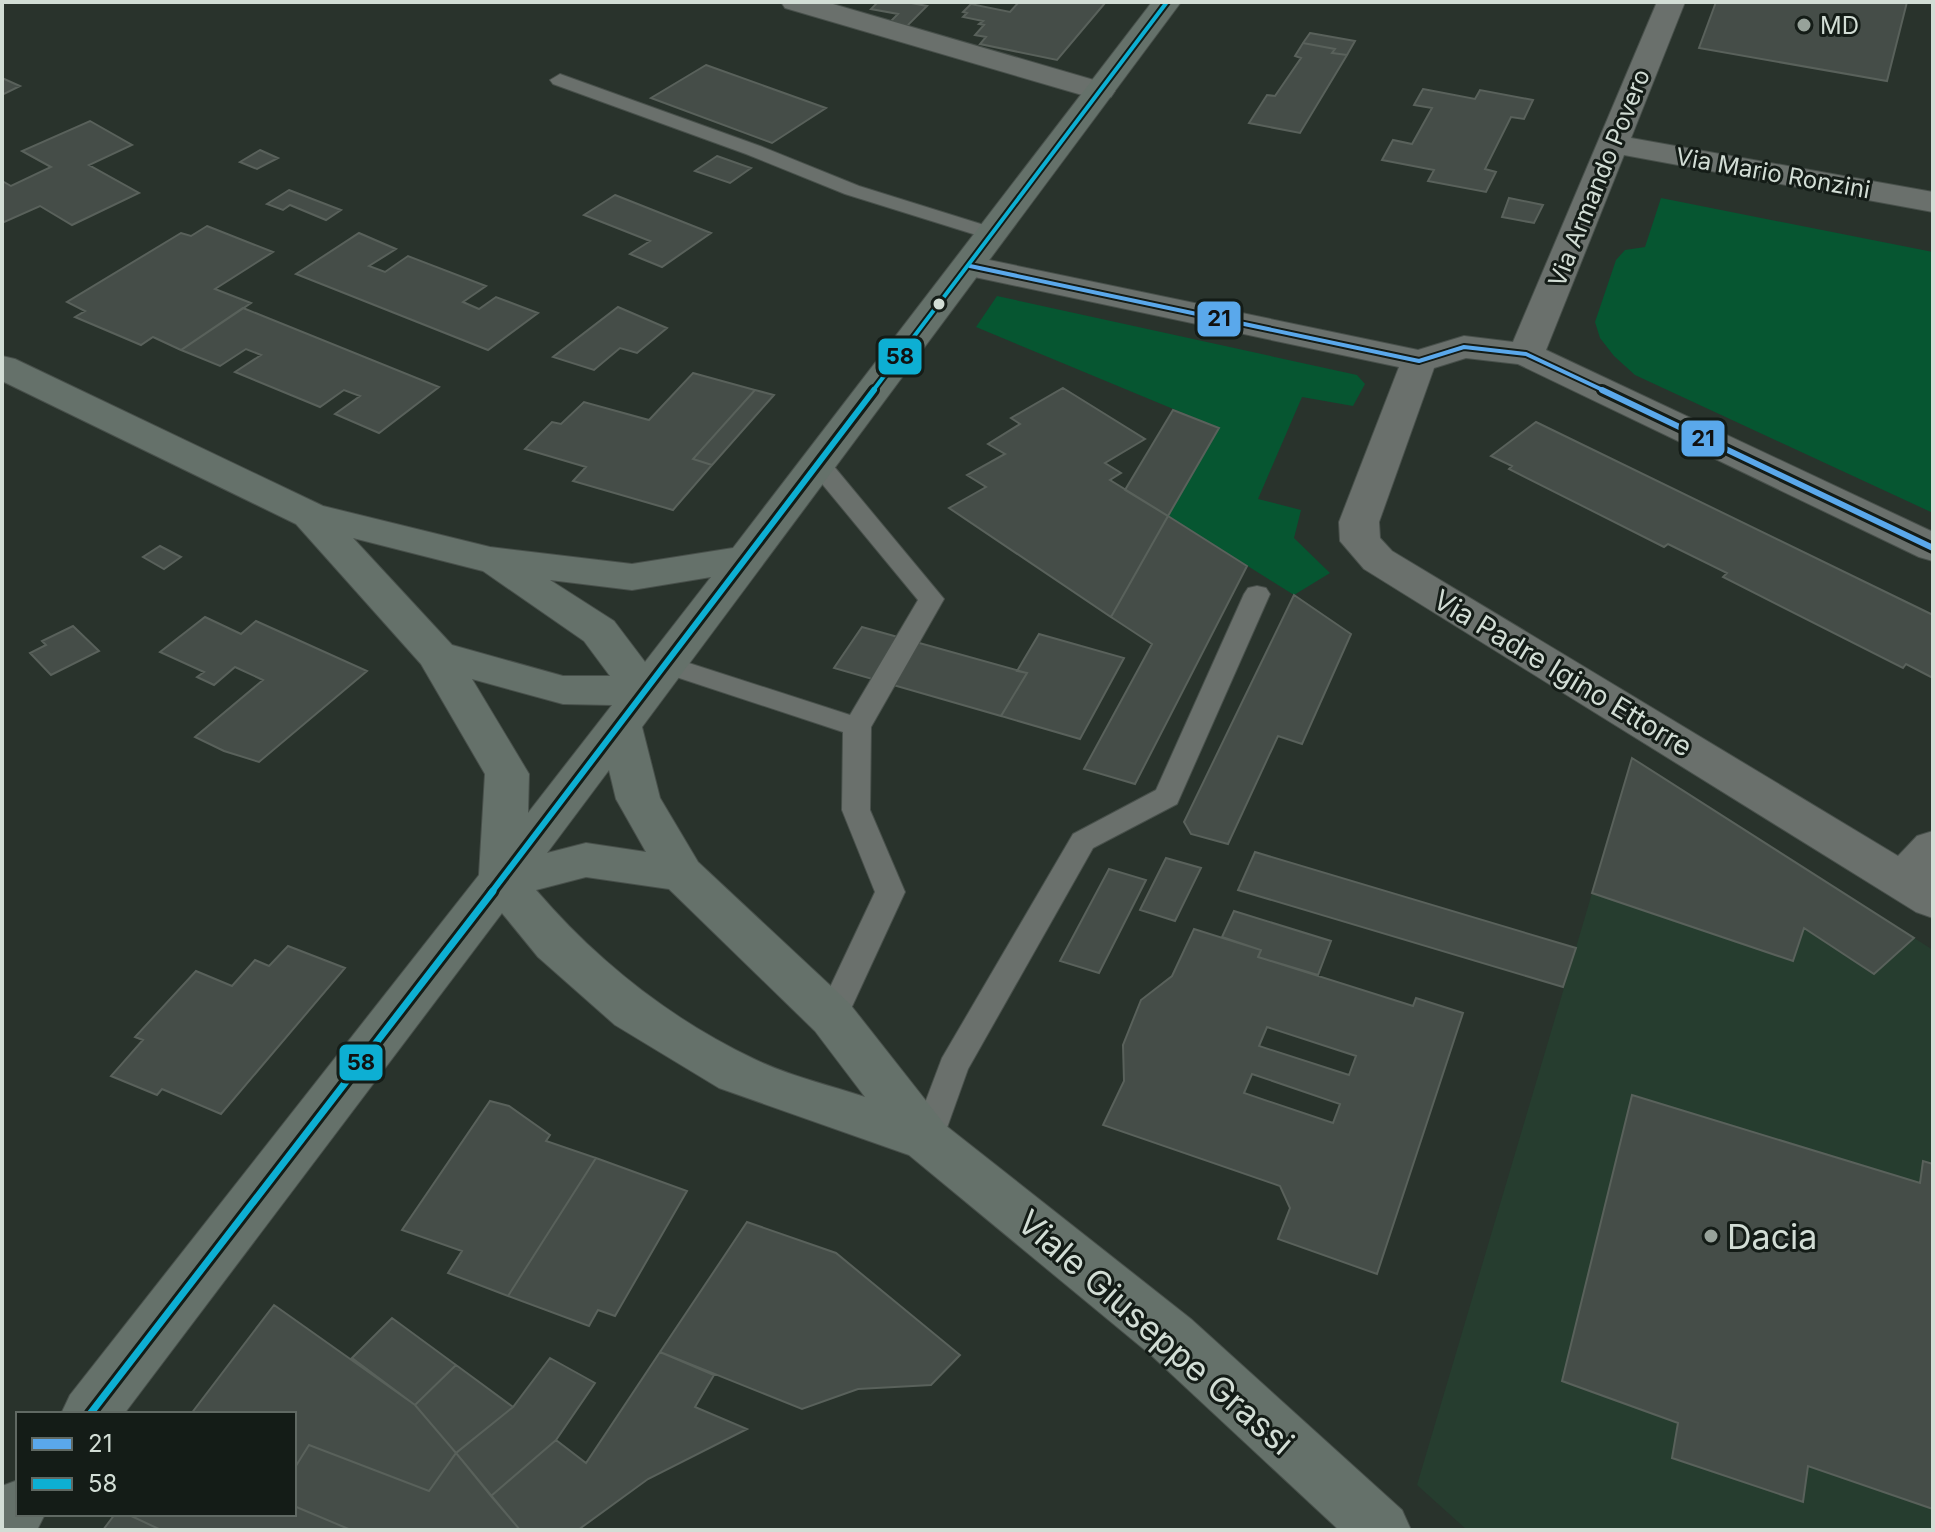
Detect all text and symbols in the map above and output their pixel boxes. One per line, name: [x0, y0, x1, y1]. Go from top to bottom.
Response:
place label: MD: [1820, 11, 1859, 40]
marker: MD: [1795, 16, 1813, 34]
street label: Via Armando Povero: [1542, 65, 1656, 291]
street label: Via Mario Ronzini: [1674, 142, 1872, 204]
unlabelled marker: [931, 296, 947, 312]
line badge: 21: [1196, 300, 1242, 338]
text: 21: [1207, 305, 1231, 331]
line badge: 58: [877, 337, 923, 376]
text: 58: [886, 343, 914, 369]
line badge: 21: [1680, 419, 1726, 458]
text: 21: [1691, 425, 1715, 451]
street label: Via Padre Igino Ettorre: [1427, 582, 1699, 764]
line badge: 58: [338, 1043, 384, 1082]
text: 58: [347, 1049, 375, 1075]
street label: Viale Giuseppe Grassi: [1010, 1201, 1302, 1463]
place label: Dacia: [1727, 1216, 1817, 1257]
marker: Dacia: [1702, 1227, 1720, 1245]
legend: [16, 1412, 296, 1516]
text: 21: [88, 1429, 112, 1458]
text: 58: [88, 1469, 117, 1498]

